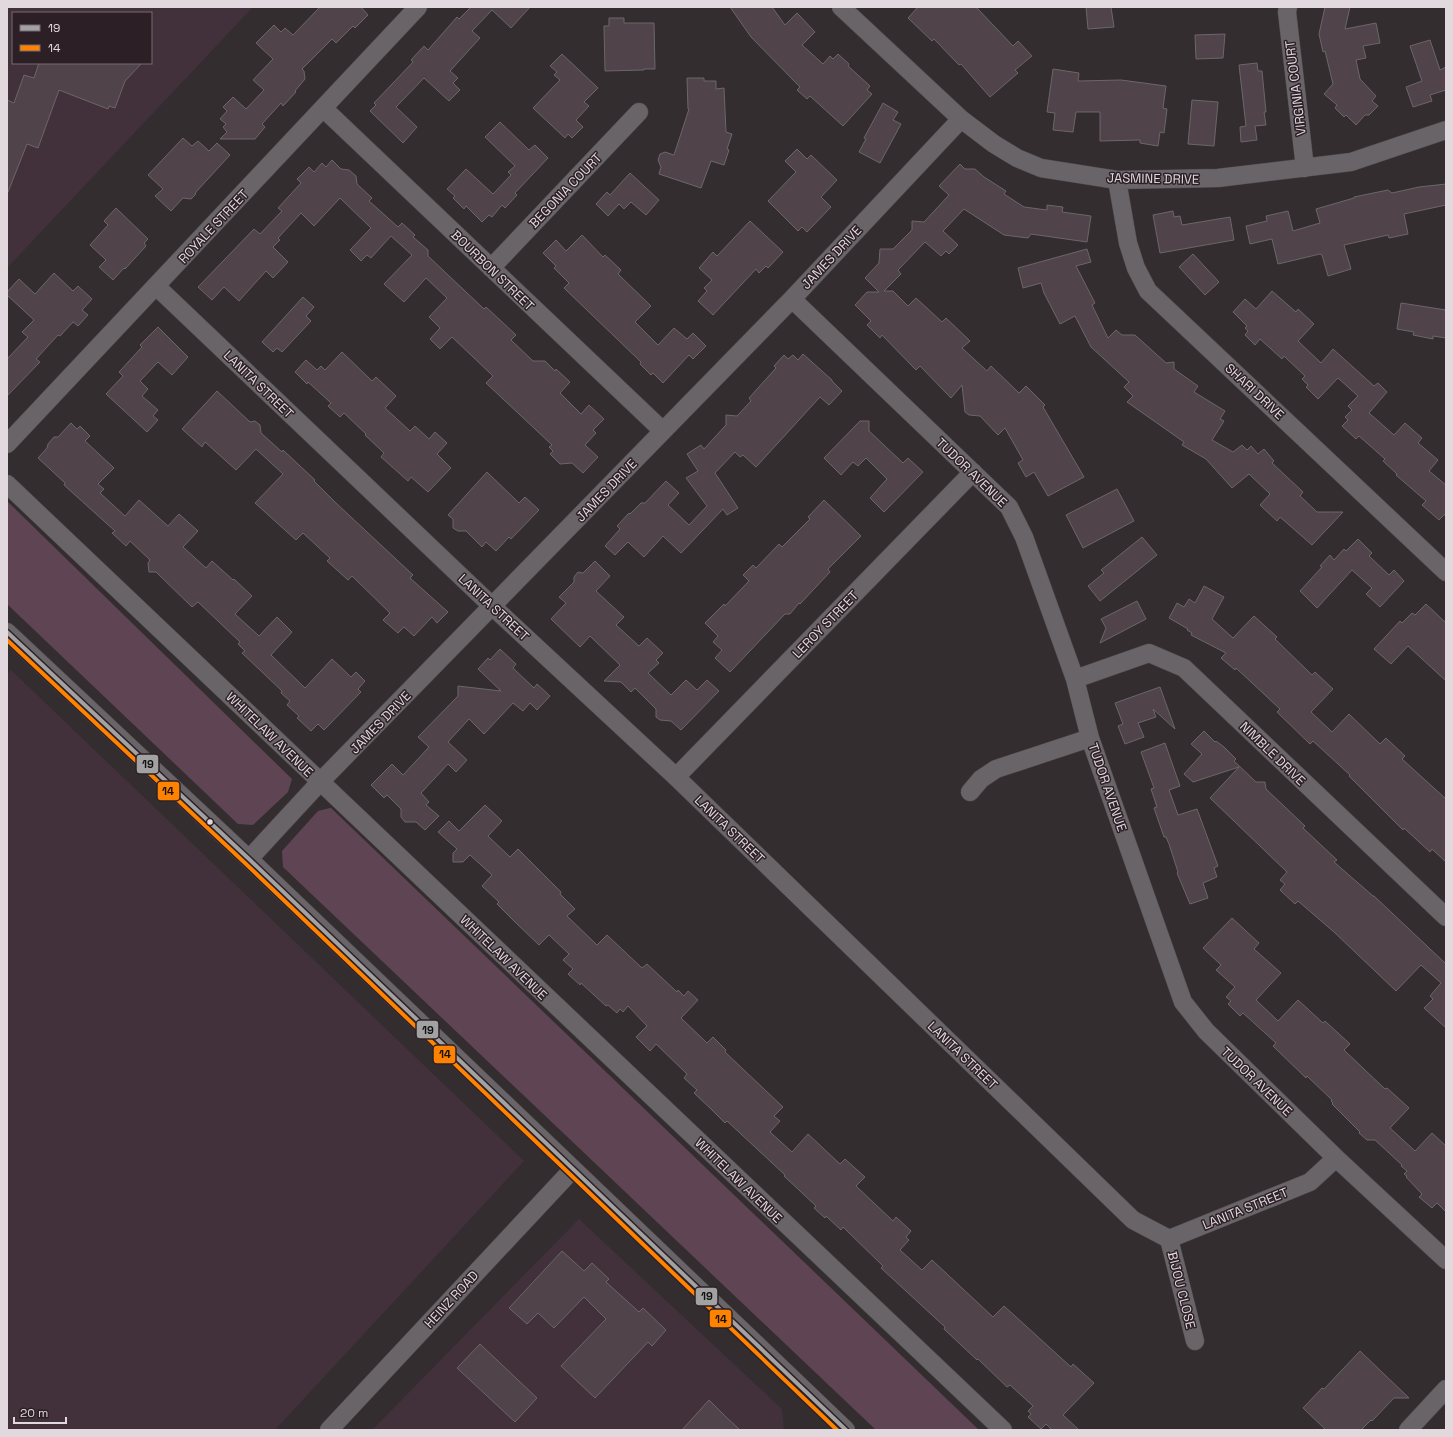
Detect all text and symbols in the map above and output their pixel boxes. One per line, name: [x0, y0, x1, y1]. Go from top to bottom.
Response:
legend: [12, 12, 152, 64]
text: 19: [48, 20, 60, 36]
street label: VIRGINIA COURT: [1281, 39, 1310, 136]
text: 14: [48, 40, 61, 56]
street label: BEGONIA COURT: [525, 149, 606, 231]
street label: JASMINE DRIVE: [1107, 169, 1199, 188]
street label: ROYALE STREET: [175, 185, 252, 267]
street label: JAMES DRIVE: [798, 222, 865, 293]
street label: BOURBON STREET: [447, 226, 538, 315]
street label: LANITA STREET: [220, 347, 297, 422]
street label: SHARI DRIVE: [1222, 360, 1288, 423]
street label: TUDOR AVENUE: [932, 434, 1011, 511]
street label: JAMES DRIVE: [572, 455, 641, 525]
street label: LANITA STREET: [455, 570, 533, 645]
street label: LEROY STREET: [789, 587, 862, 662]
street label: JAMES DRIVE: [346, 687, 415, 757]
street label: WHITELAW AVENUE: [222, 688, 317, 780]
street label: NIMBLE DRIVE: [1236, 718, 1309, 789]
street label: TUDOR AVENUE: [1084, 741, 1131, 834]
line badge: 19: [136, 754, 159, 774]
text: 19: [142, 757, 154, 771]
line badge: 14: [157, 781, 180, 801]
text: 14: [162, 784, 174, 798]
street label: LANITA STREET: [691, 792, 768, 867]
unlabelled marker: [205, 817, 215, 827]
street label: WHITELAW AVENUE: [456, 911, 551, 1003]
street label: LANITA STREET: [924, 1018, 1001, 1093]
line badge: 19: [416, 1020, 439, 1039]
text: 19: [422, 1023, 434, 1037]
street label: TUDOR AVENUE: [1217, 1043, 1296, 1120]
line badge: 14: [433, 1045, 456, 1064]
text: 14: [439, 1047, 451, 1061]
street label: WHITELAW AVENUE: [691, 1134, 786, 1226]
street label: LANITA STREET: [1200, 1183, 1291, 1233]
street label: BIJOU CLOSE: [1164, 1250, 1199, 1331]
street label: HEINZ ROAD: [421, 1267, 482, 1331]
line badge: 19: [695, 1287, 718, 1306]
text: 19: [701, 1289, 713, 1303]
line badge: 14: [709, 1309, 732, 1328]
text: 14: [715, 1312, 727, 1326]
scale bar: [14, 1399, 66, 1425]
text: 20 m: [20, 1405, 48, 1421]

